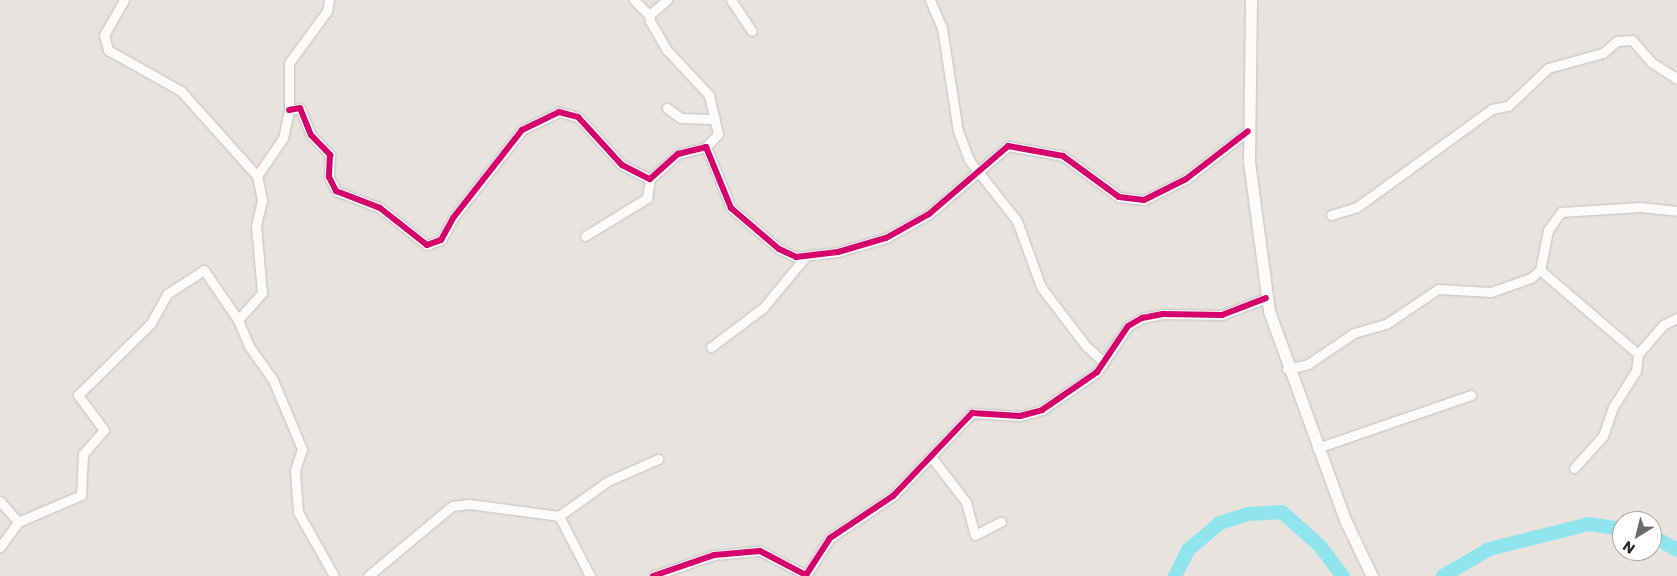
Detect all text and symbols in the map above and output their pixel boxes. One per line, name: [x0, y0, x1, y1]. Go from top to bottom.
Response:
north arrow: [1612, 511, 1662, 561]
text: N: [1619, 536, 1639, 559]

